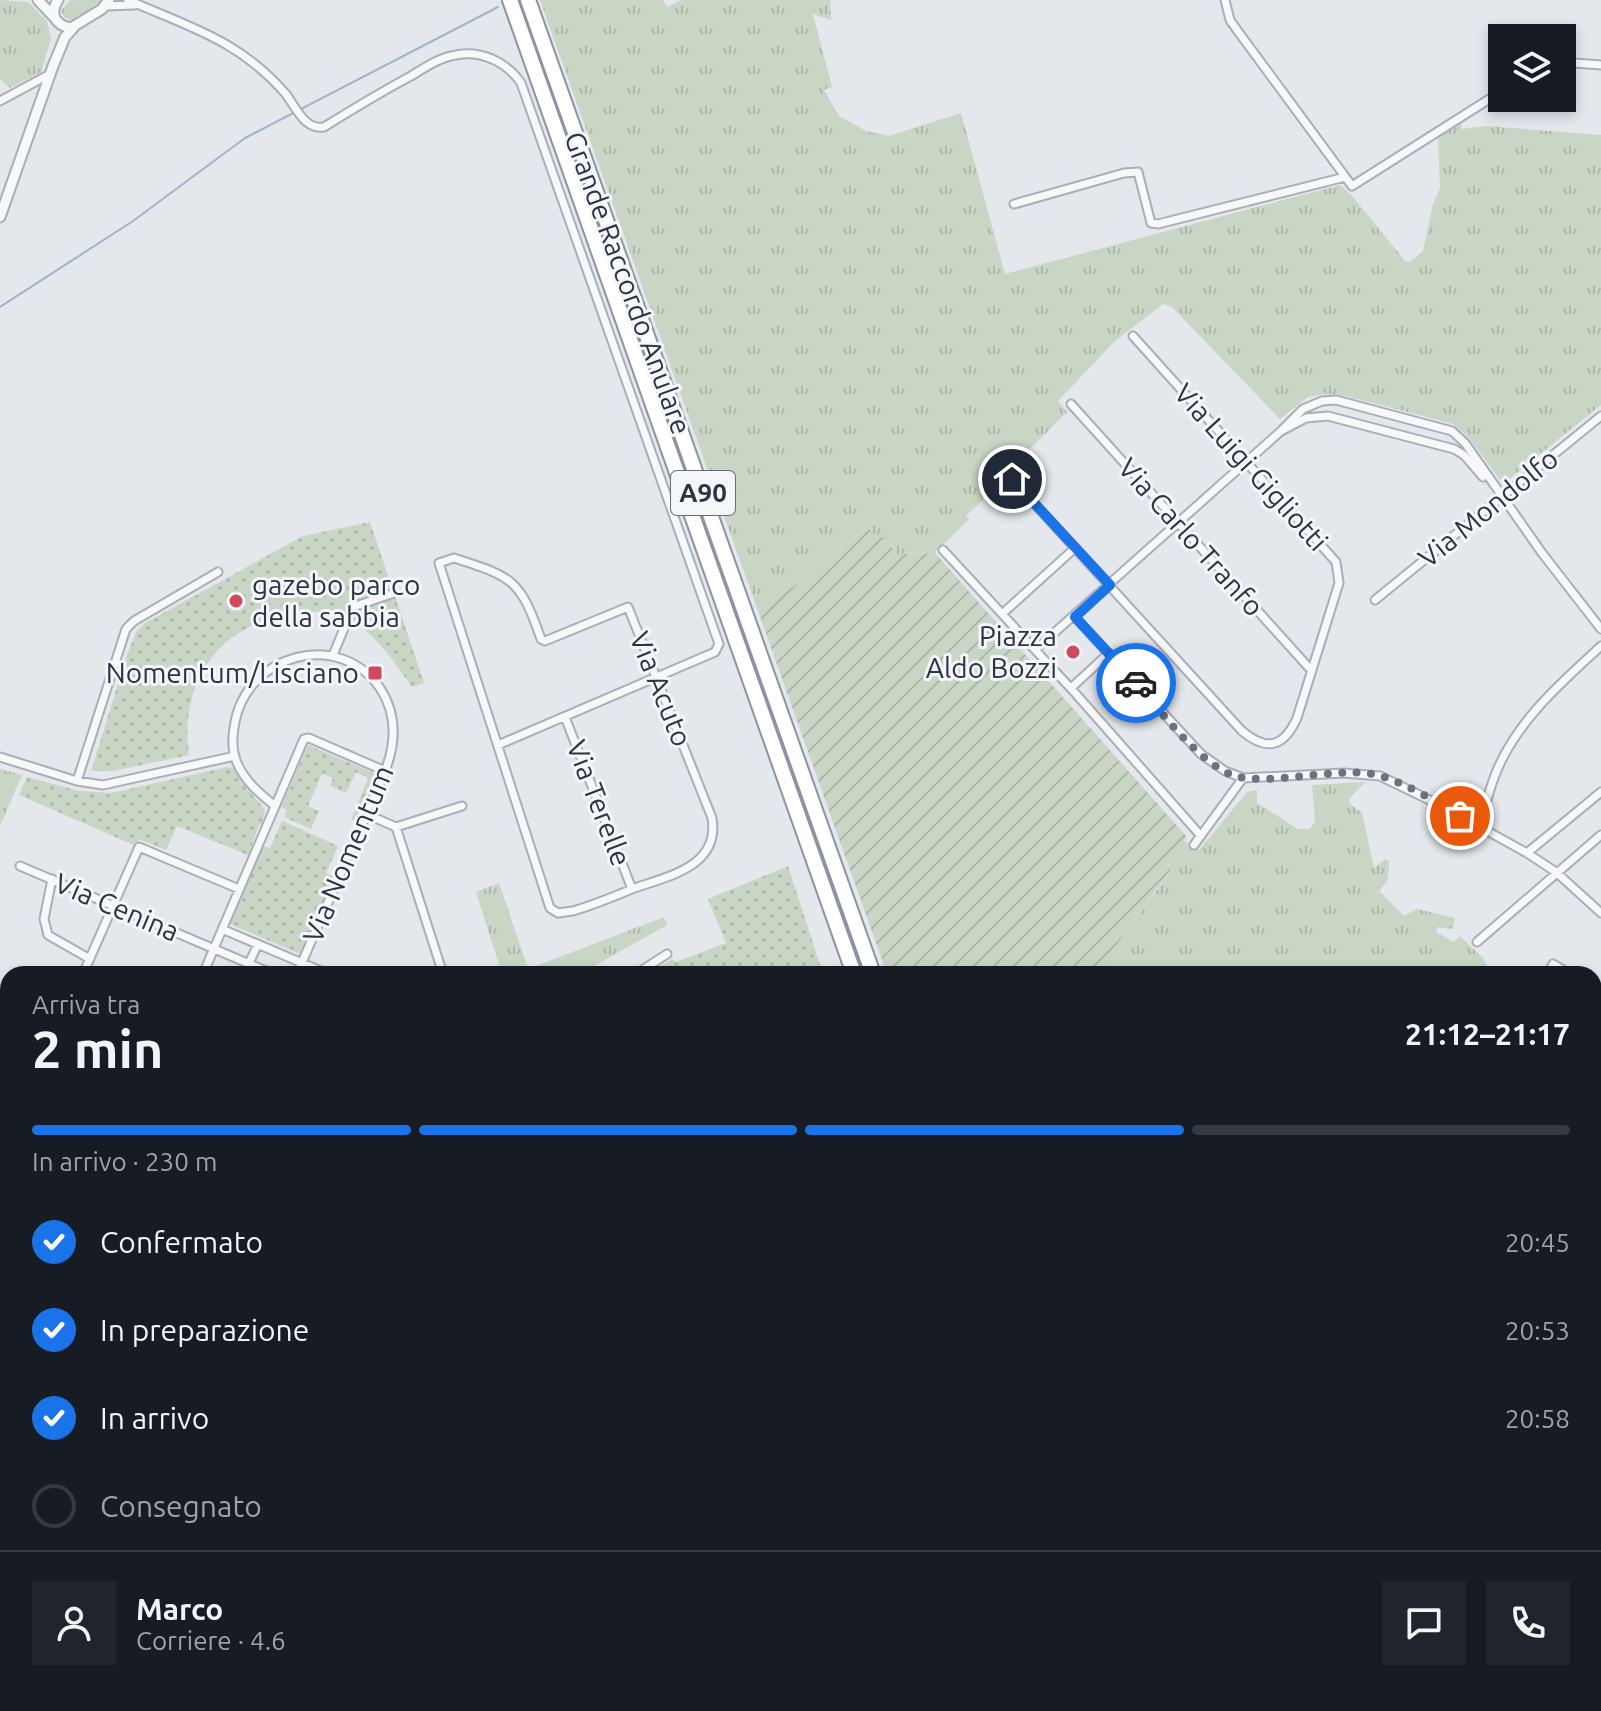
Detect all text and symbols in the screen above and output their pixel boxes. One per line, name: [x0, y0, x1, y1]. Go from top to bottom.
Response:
map controls: [1488, 24, 1576, 112]
button: layers: [1488, 24, 1576, 112]
street label: Grande Raccordo Anulare: [559, 127, 698, 438]
street label: Via Luigi Gigliotti: [1168, 377, 1334, 556]
street label: Via Mondolfo: [1412, 442, 1564, 573]
pin: [978, 445, 1046, 513]
street label: Via Carlo Tranfo: [1113, 452, 1270, 622]
icon: home: [990, 457, 1034, 501]
road number: A90: [671, 471, 735, 515]
place label: gazebo parco della sabbia: [252, 569, 420, 632]
marker: gazebo parco della sabbia: [227, 592, 245, 610]
place label: Piazza Aldo Bozzi: [926, 620, 1057, 683]
street label: Via Acuto: [624, 627, 698, 751]
marker: Piazza Aldo Bozzi: [1064, 643, 1082, 661]
courier: [1096, 643, 1176, 723]
place label: Nomentum/Lisciano: [106, 657, 359, 688]
icon: car: [1114, 661, 1158, 705]
marker: Nomentum/Lisciano: [366, 664, 384, 682]
street label: Via Terelle: [561, 736, 638, 870]
street label: Via Nomentum: [296, 761, 399, 947]
pin: [1426, 782, 1494, 850]
icon: bag: [1438, 794, 1482, 838]
street label: Via Cenina: [50, 866, 184, 947]
text: Arriva tra: [32, 990, 140, 1019]
text: 21:12–21:17: [1405, 1017, 1570, 1051]
text: 2 min: [32, 1020, 163, 1078]
text: In arrivo · 230 m: [32, 1147, 217, 1176]
icon: check: [32, 1220, 76, 1264]
text: Confermato: [100, 1225, 263, 1259]
text: 20:45: [1505, 1228, 1570, 1257]
icon: check: [32, 1308, 76, 1352]
text: In preparazione: [100, 1313, 309, 1347]
text: 20:53: [1505, 1316, 1570, 1345]
icon: check: [32, 1396, 76, 1440]
text: In arrivo: [100, 1401, 209, 1435]
text: 20:58: [1505, 1404, 1570, 1433]
text: Consegnato: [100, 1489, 262, 1523]
button: person: [32, 1581, 116, 1665]
button: chat: [1382, 1581, 1466, 1665]
button: phone: [1486, 1581, 1570, 1665]
text: Marco: [136, 1592, 223, 1626]
text: Corriere · 4.6: [136, 1626, 286, 1655]

